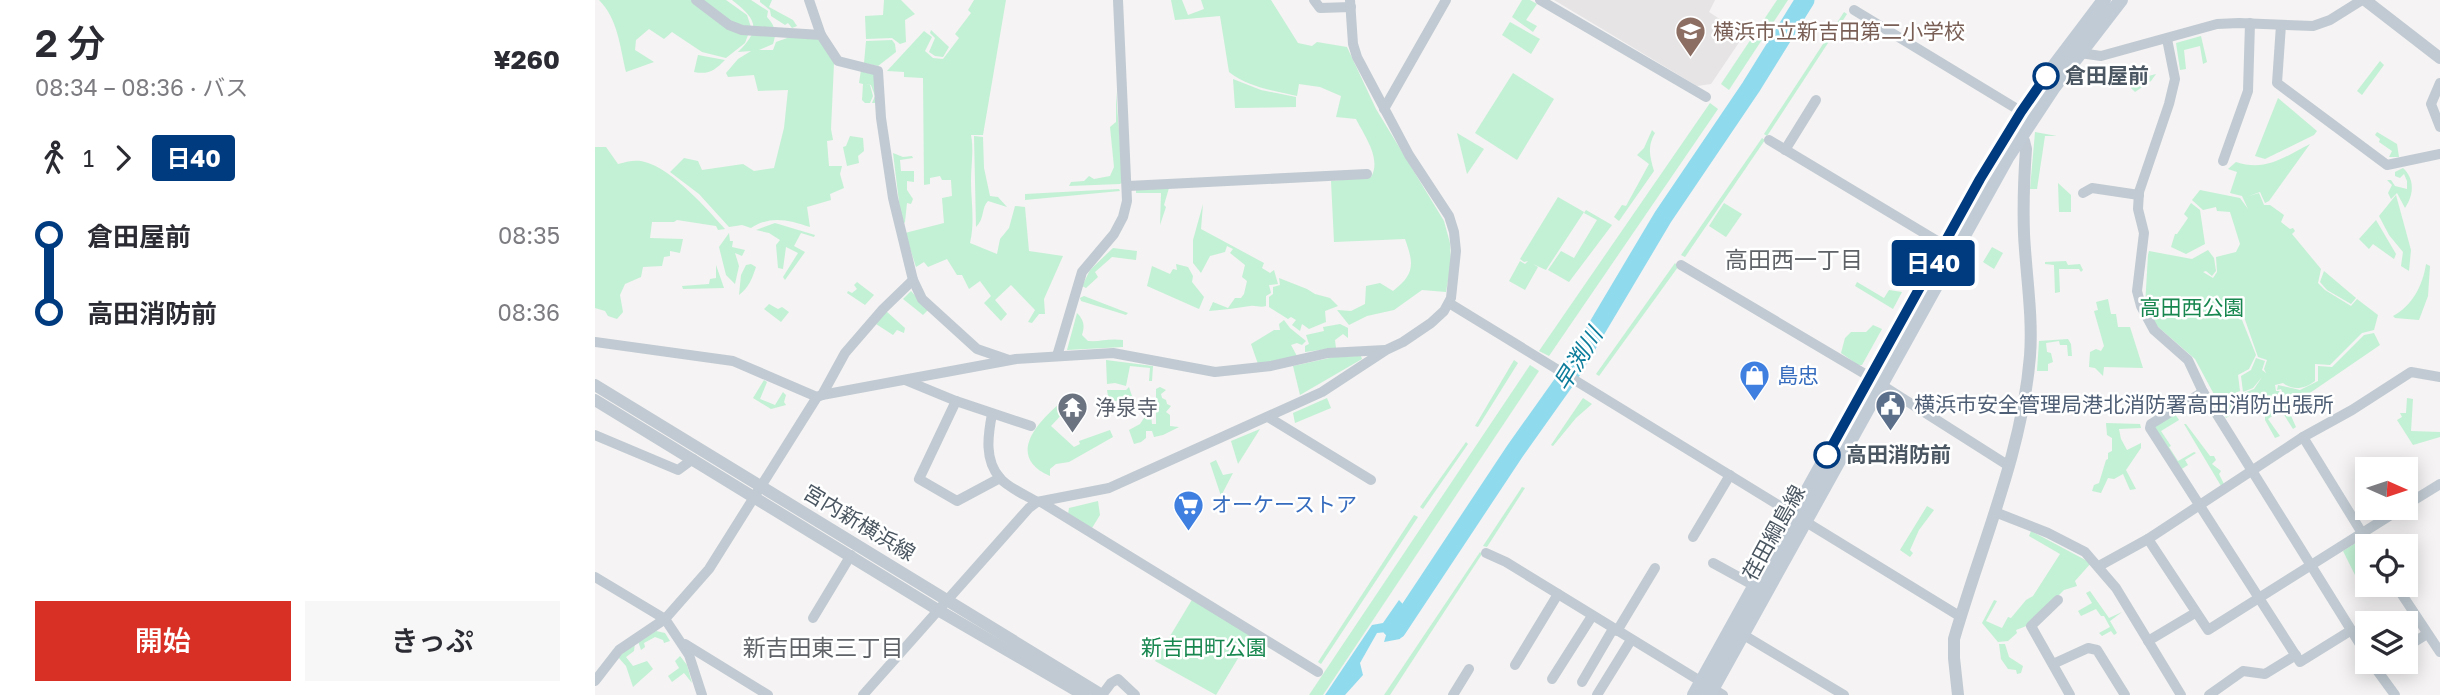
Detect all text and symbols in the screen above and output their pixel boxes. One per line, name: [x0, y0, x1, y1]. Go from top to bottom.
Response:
school or university icon: 横浜市立新吉田第二小学校: [1673, 15, 1707, 59]
place label: 横浜市立新吉田第二小学校: [1713, 18, 1965, 44]
text: 2 分: [35, 20, 105, 65]
text: ¥260: [494, 44, 560, 75]
place label: 倉田屋前: [2065, 62, 2149, 88]
marker: 倉田屋前: [2033, 63, 2059, 89]
text: 08:34 – 08:36 · バス: [35, 73, 248, 101]
icon: walk: [35, 139, 73, 177]
icon: forward: [104, 139, 142, 177]
text: 日40: [166, 143, 221, 172]
text: 1: [83, 144, 94, 172]
text: 倉田屋前: [87, 221, 191, 252]
text: 08:35: [498, 221, 560, 249]
line badge: 日40: [1893, 240, 1973, 286]
district label: 高田西一丁目: [1725, 245, 1863, 273]
text: 日40: [1906, 248, 1960, 277]
park label: 高田西公園: [2140, 294, 2245, 320]
text: 高田消防前: [87, 298, 217, 329]
text: 08:36: [497, 298, 560, 326]
water label: 早渕川: [1547, 319, 1609, 395]
shop icon: 島忠: [1737, 359, 1771, 403]
place label: 島忠: [1777, 362, 1819, 388]
public building icon: 横浜市安全管理局港北消防署高田消防出張所: [1874, 388, 1908, 432]
temple icon: 浄泉寺: [1055, 391, 1089, 435]
place label: 横浜市安全管理局港北消防署高田消防出張所: [1914, 391, 2334, 417]
place label: 浄泉寺: [1095, 394, 1158, 420]
place label: 高田消防前: [1846, 441, 1951, 467]
marker: 高田消防前: [1814, 442, 1840, 468]
north arrow: [2355, 457, 2419, 520]
map controls: [2355, 457, 2418, 674]
street label: 宮内新横浜線: [799, 479, 920, 566]
street label: 荏田綱島線: [1736, 480, 1810, 585]
supermarket icon: オーケーストア: [1171, 488, 1205, 532]
place label: オーケーストア: [1211, 491, 1357, 517]
button: locate: [2355, 534, 2418, 597]
button: 開始: [35, 601, 291, 681]
button: きっぷ: [305, 601, 560, 681]
button: layers: [2355, 611, 2418, 674]
district label: 新吉田東三丁目: [743, 633, 904, 661]
park label: 新吉田町公園: [1141, 634, 1267, 660]

